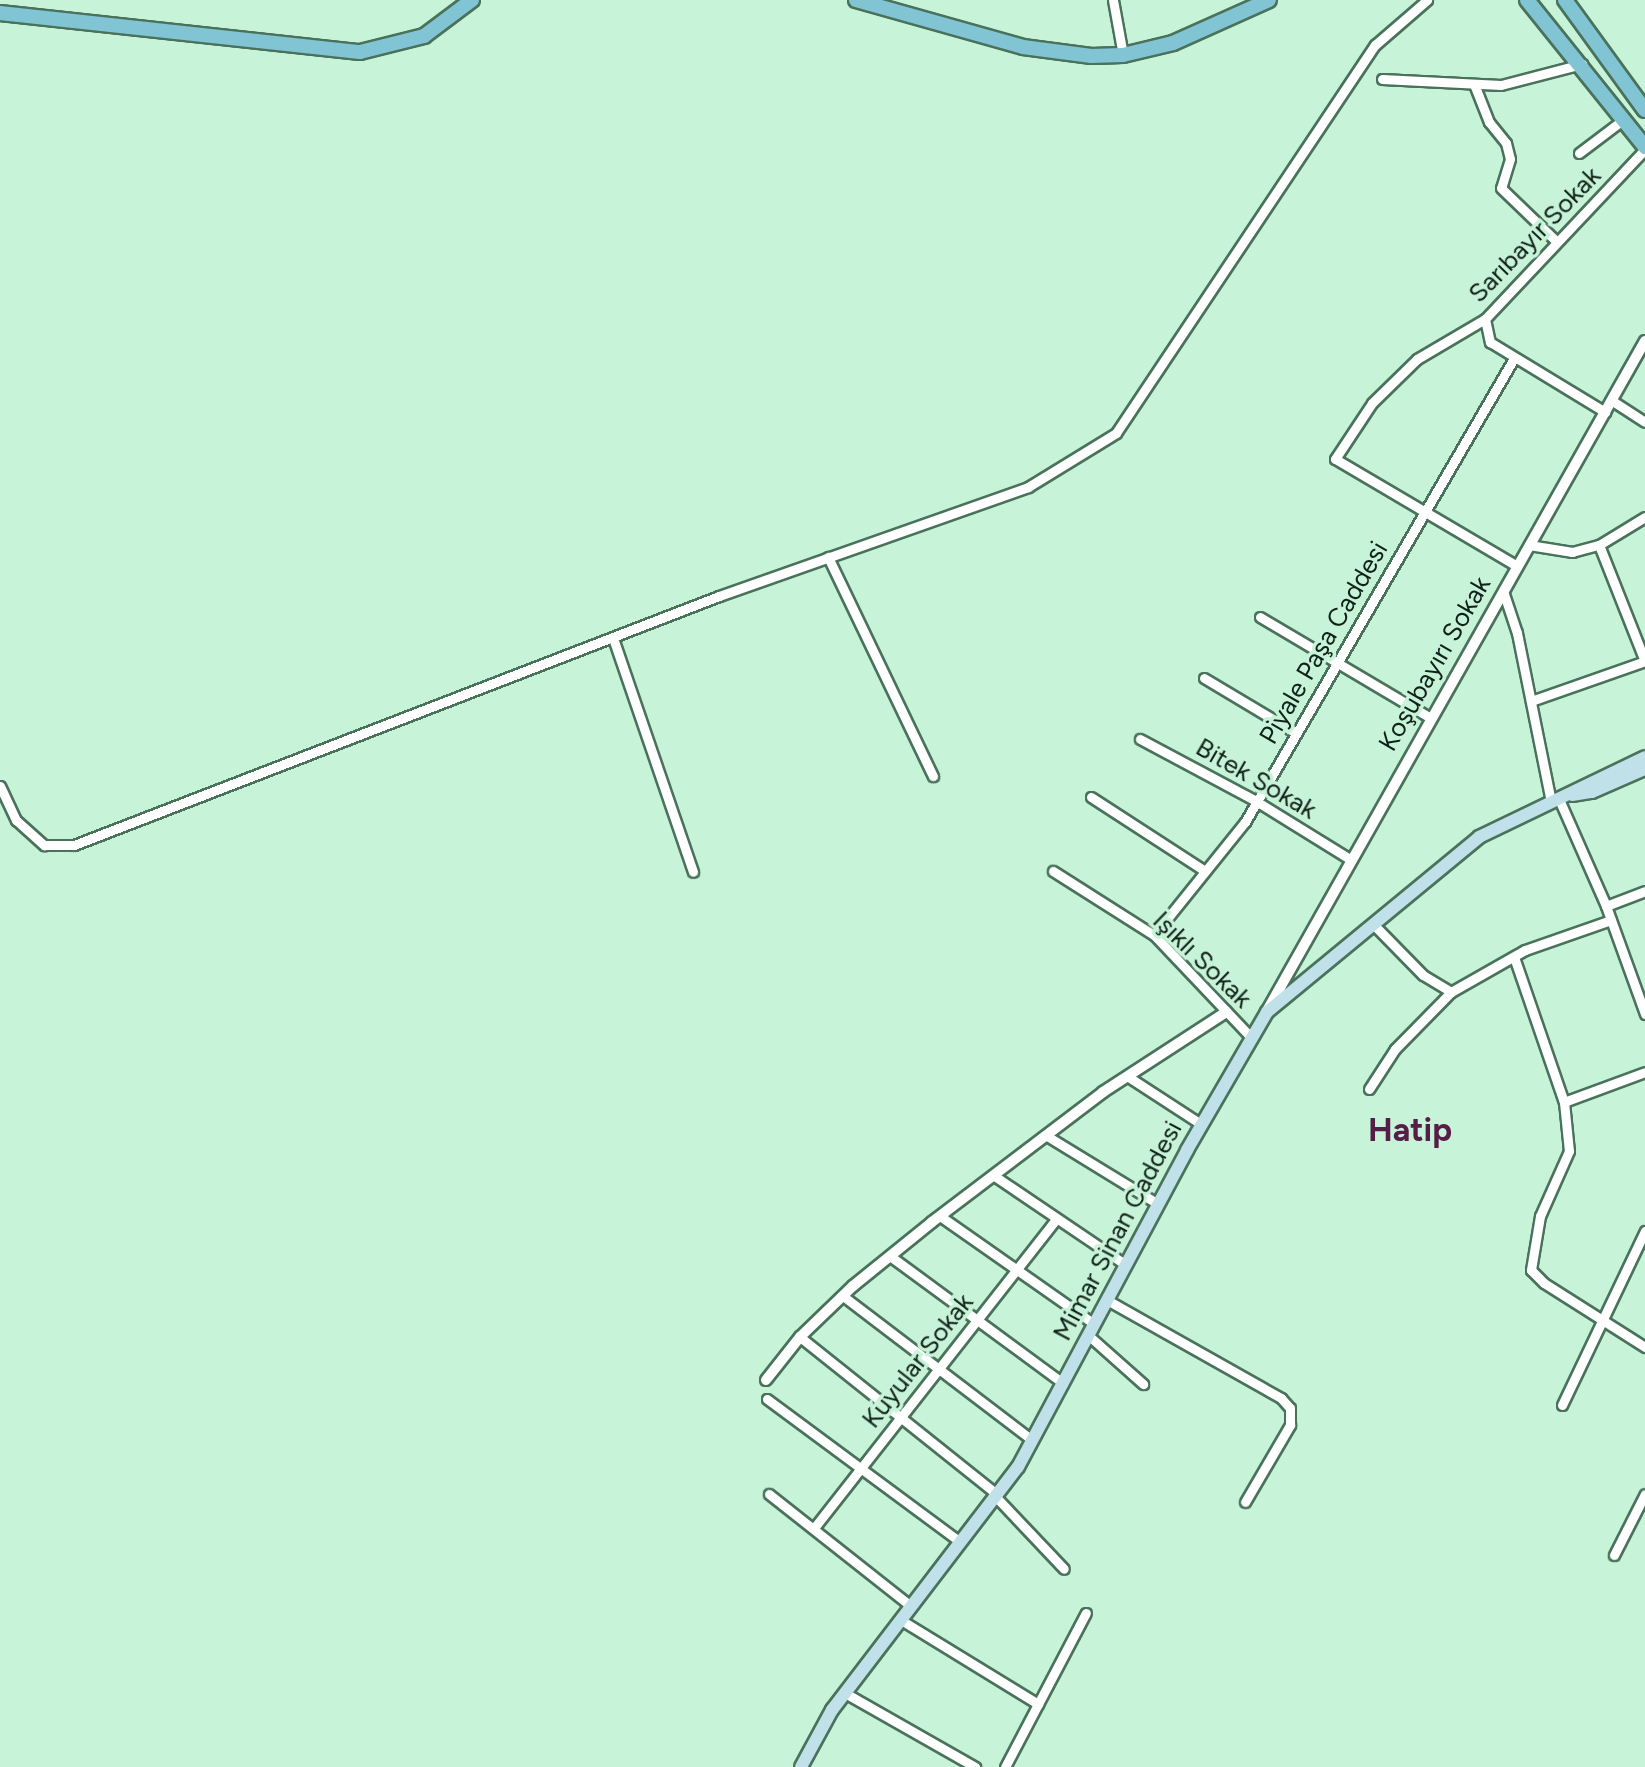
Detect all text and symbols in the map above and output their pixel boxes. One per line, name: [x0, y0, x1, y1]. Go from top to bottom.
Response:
street label: Sarıbayır Sokak: [1462, 161, 1608, 309]
street label: Piyale Paşa Caddesi: [1253, 536, 1395, 750]
street label: Koşubayırı Sokak: [1373, 571, 1497, 757]
street label: Bitek Sokak: [1190, 732, 1322, 826]
street label: Işıklı Sokak: [1146, 905, 1258, 1015]
district label: Hatip: [1368, 1110, 1452, 1150]
street label: Mimar Sinan Caddesi: [1047, 1116, 1189, 1346]
street label: Kuyular Sokak: [856, 1288, 980, 1434]

